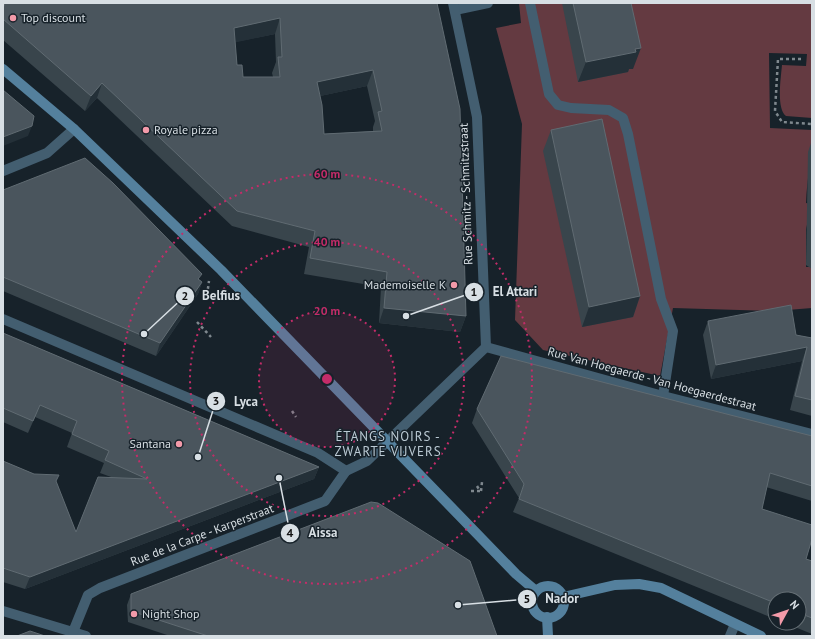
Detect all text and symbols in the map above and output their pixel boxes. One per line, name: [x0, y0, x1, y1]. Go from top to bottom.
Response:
place label: Top discount: [21, 10, 86, 25]
marker: Top discount: [8, 13, 18, 23]
place label: Royale pizza: [154, 122, 218, 137]
street label: Rue Schmitz - Schmitzstraat: [456, 123, 475, 265]
marker: Royale pizza: [141, 125, 151, 135]
text: 60 m: [314, 166, 340, 181]
text: 40 m: [314, 234, 340, 249]
place label: Mademoiselle K: [364, 277, 446, 292]
callout: El Attari: [464, 279, 545, 304]
marker: Mademoiselle K: [449, 280, 459, 290]
callout: Belfius: [175, 283, 248, 308]
text: El Attari: [493, 283, 537, 300]
text: 1: [471, 284, 477, 299]
text: Belfius: [202, 287, 240, 304]
text: 2: [182, 288, 188, 303]
text: 20 m: [314, 303, 340, 318]
street label: Rue Van Hoegaerde - Van Hoegaerdestraat: [546, 343, 758, 414]
centre of rings: [320, 372, 334, 386]
callout: Lyca: [206, 389, 266, 414]
text: 3: [213, 393, 219, 408]
text: Lyca: [234, 393, 258, 410]
district label: ÉTANGS NOIRS - ZWARTE VIJVERS: [334, 428, 442, 460]
place label: Santana: [130, 436, 171, 451]
marker: Santana: [174, 439, 184, 449]
street label: Rue de la Carpe - Karperstraat: [128, 500, 276, 569]
callout: Aissa: [280, 520, 345, 545]
text: Aissa: [309, 524, 337, 541]
text: 4: [287, 525, 294, 540]
callout: Nador: [517, 586, 587, 611]
text: Nador: [545, 590, 579, 607]
text: 5: [524, 591, 530, 606]
north arrow: [767, 591, 807, 631]
text: N: [787, 597, 802, 612]
place label: Night Shop: [142, 606, 199, 621]
marker: Night Shop: [129, 609, 139, 619]

